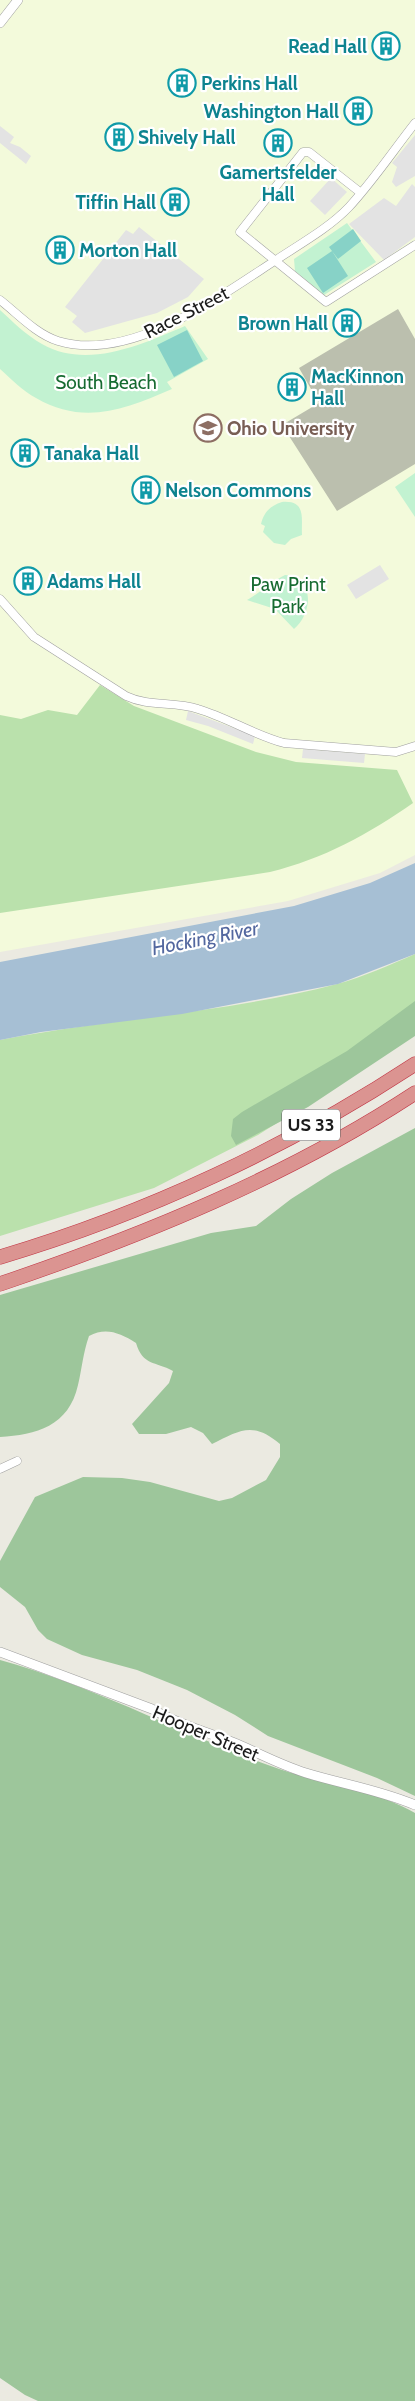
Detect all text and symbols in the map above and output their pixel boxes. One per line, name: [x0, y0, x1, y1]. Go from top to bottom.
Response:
building icon: Read Hall: [371, 31, 401, 61]
place label: Read Hall: [288, 35, 367, 58]
building icon: Perkins Hall: [167, 68, 197, 98]
place label: Perkins Hall: [201, 72, 298, 95]
building icon: Washington Hall: [343, 96, 373, 126]
place label: Washington Hall: [204, 100, 339, 123]
building icon: Shively Hall: [104, 122, 134, 152]
place label: Shively Hall: [138, 126, 236, 149]
building icon: Gamertsfelder Hall: [263, 128, 293, 158]
place label: Gamertsfelder Hall: [219, 161, 337, 206]
building icon: Tiffin Hall: [160, 187, 190, 217]
place label: Tiffin Hall: [75, 191, 156, 214]
building icon: Morton Hall: [45, 235, 75, 265]
place label: Morton Hall: [79, 239, 177, 262]
street label: Race Street: [140, 281, 233, 344]
building icon: Brown Hall: [332, 308, 362, 338]
place label: Brown Hall: [238, 312, 328, 335]
place label: MacKinnon Hall: [311, 365, 404, 410]
park label: South Beach: [55, 371, 157, 394]
building icon: MacKinnon Hall: [277, 372, 307, 402]
school or university icon: Ohio University: [193, 413, 223, 443]
place label: Ohio University: [227, 417, 355, 440]
building icon: Tanaka Hall: [10, 438, 40, 468]
place label: Tanaka Hall: [44, 442, 139, 465]
building icon: Nelson Commons: [131, 475, 161, 505]
place label: Nelson Commons: [165, 479, 311, 502]
building icon: Adams Hall: [13, 566, 43, 596]
place label: Adams Hall: [47, 570, 141, 593]
park label: Paw Print Park: [250, 573, 326, 618]
water label: Hocking River: [150, 916, 261, 960]
road number: US 33: [282, 1110, 340, 1140]
street label: Hooper Street: [149, 1701, 263, 1766]

